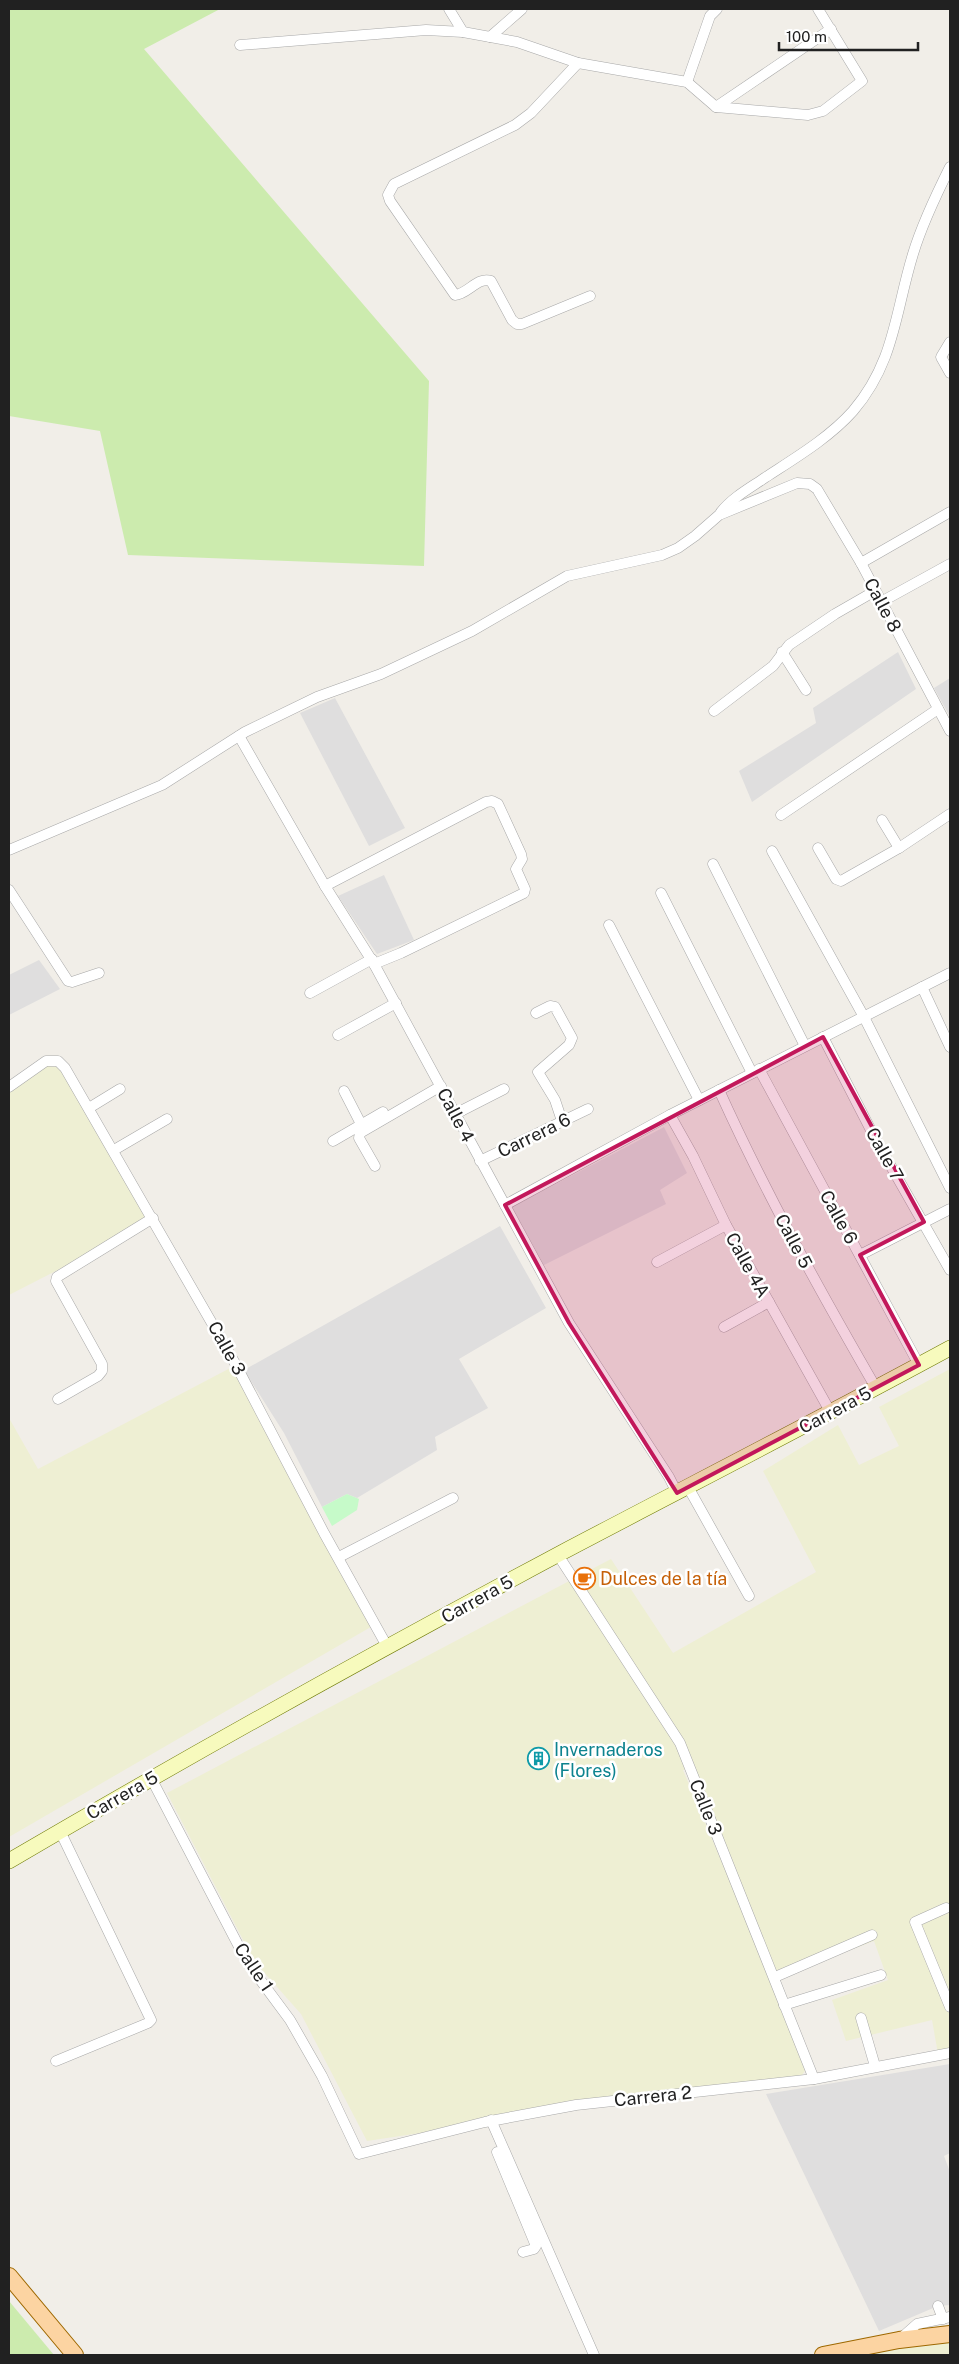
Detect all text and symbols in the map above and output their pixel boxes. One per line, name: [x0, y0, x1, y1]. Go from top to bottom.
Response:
scale bar: [779, 20, 918, 52]
text: 100 m: [786, 28, 827, 45]
street label: Calle 8: [860, 574, 906, 636]
street label: Calle 4: [433, 1084, 479, 1146]
street label: Carrera 6: [494, 1108, 574, 1162]
street label: Calle 7: [862, 1124, 908, 1184]
street label: Calle 6: [816, 1187, 862, 1247]
street label: Calle 5: [771, 1210, 817, 1272]
street label: Calle 4A: [722, 1229, 774, 1301]
street label: Calle 3: [204, 1317, 250, 1379]
street label: Carrera 5: [795, 1382, 875, 1438]
cafe icon: Dulces de la tía: [572, 1566, 596, 1590]
place label: Dulces de la tía: [600, 1568, 727, 1589]
street label: Carrera 5: [437, 1571, 517, 1627]
place label: Invernaderos (Flores): [554, 1739, 663, 1781]
building icon: Invernaderos (Flores): [526, 1747, 550, 1771]
street label: Carrera 5: [83, 1766, 161, 1824]
street label: Calle 3: [685, 1776, 727, 1838]
street label: Calle 1: [230, 1939, 278, 1995]
street label: Carrera 2: [613, 2081, 693, 2111]

